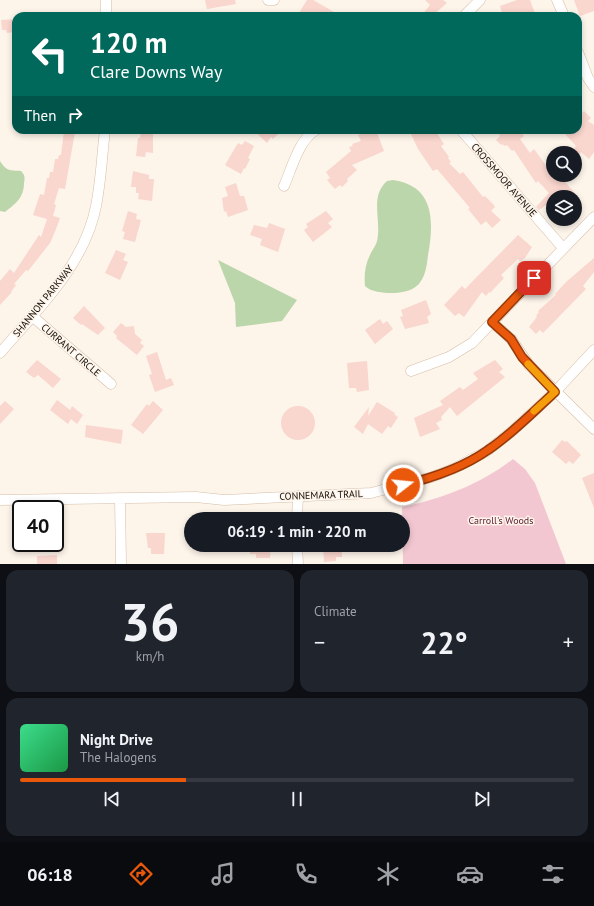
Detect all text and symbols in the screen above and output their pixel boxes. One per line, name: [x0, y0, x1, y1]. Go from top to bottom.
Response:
text: 120 m: [90, 24, 167, 61]
icon: left: [24, 28, 76, 80]
text: Clare Downs Way: [90, 60, 222, 83]
icon: right: [64, 104, 86, 126]
text: Then: [24, 106, 56, 125]
street label: CROSSMOOR AVENUE: [468, 140, 540, 220]
map controls: [546, 146, 582, 226]
button: search: [546, 146, 582, 182]
button: layers: [546, 190, 582, 226]
pin: [517, 261, 551, 295]
street label: SHANNON PARKWAY: [10, 262, 76, 340]
icon: arrive: [523, 267, 545, 289]
street label: CURRANT CIRCLE: [39, 321, 103, 379]
position arrow: [382, 464, 424, 506]
street label: CONNEMARA TRAIL: [279, 487, 363, 503]
speed limit sign: 40: [12, 500, 64, 552]
park label: Carroll's Woods: [469, 514, 533, 527]
text: 06:19 · 1 min · 220 m: [228, 522, 366, 541]
text: 36: [121, 588, 179, 655]
text: Climate: [314, 603, 357, 620]
text: 22°: [420, 623, 468, 662]
text: −: [314, 628, 325, 656]
text: +: [563, 628, 574, 656]
text: km/h: [136, 648, 164, 665]
text: Night Drive: [80, 730, 153, 749]
text: The Halogens: [80, 749, 157, 766]
icon: previous: [101, 788, 123, 810]
icon: pause: [286, 788, 308, 810]
icon: next: [471, 788, 493, 810]
icon: directions: [127, 860, 155, 888]
icon: music: [209, 860, 237, 888]
icon: phone: [292, 860, 320, 888]
icon: climate: [374, 860, 402, 888]
icon: car: [456, 860, 484, 888]
icon: filters: [539, 860, 567, 888]
text: 06:18: [27, 863, 73, 886]

